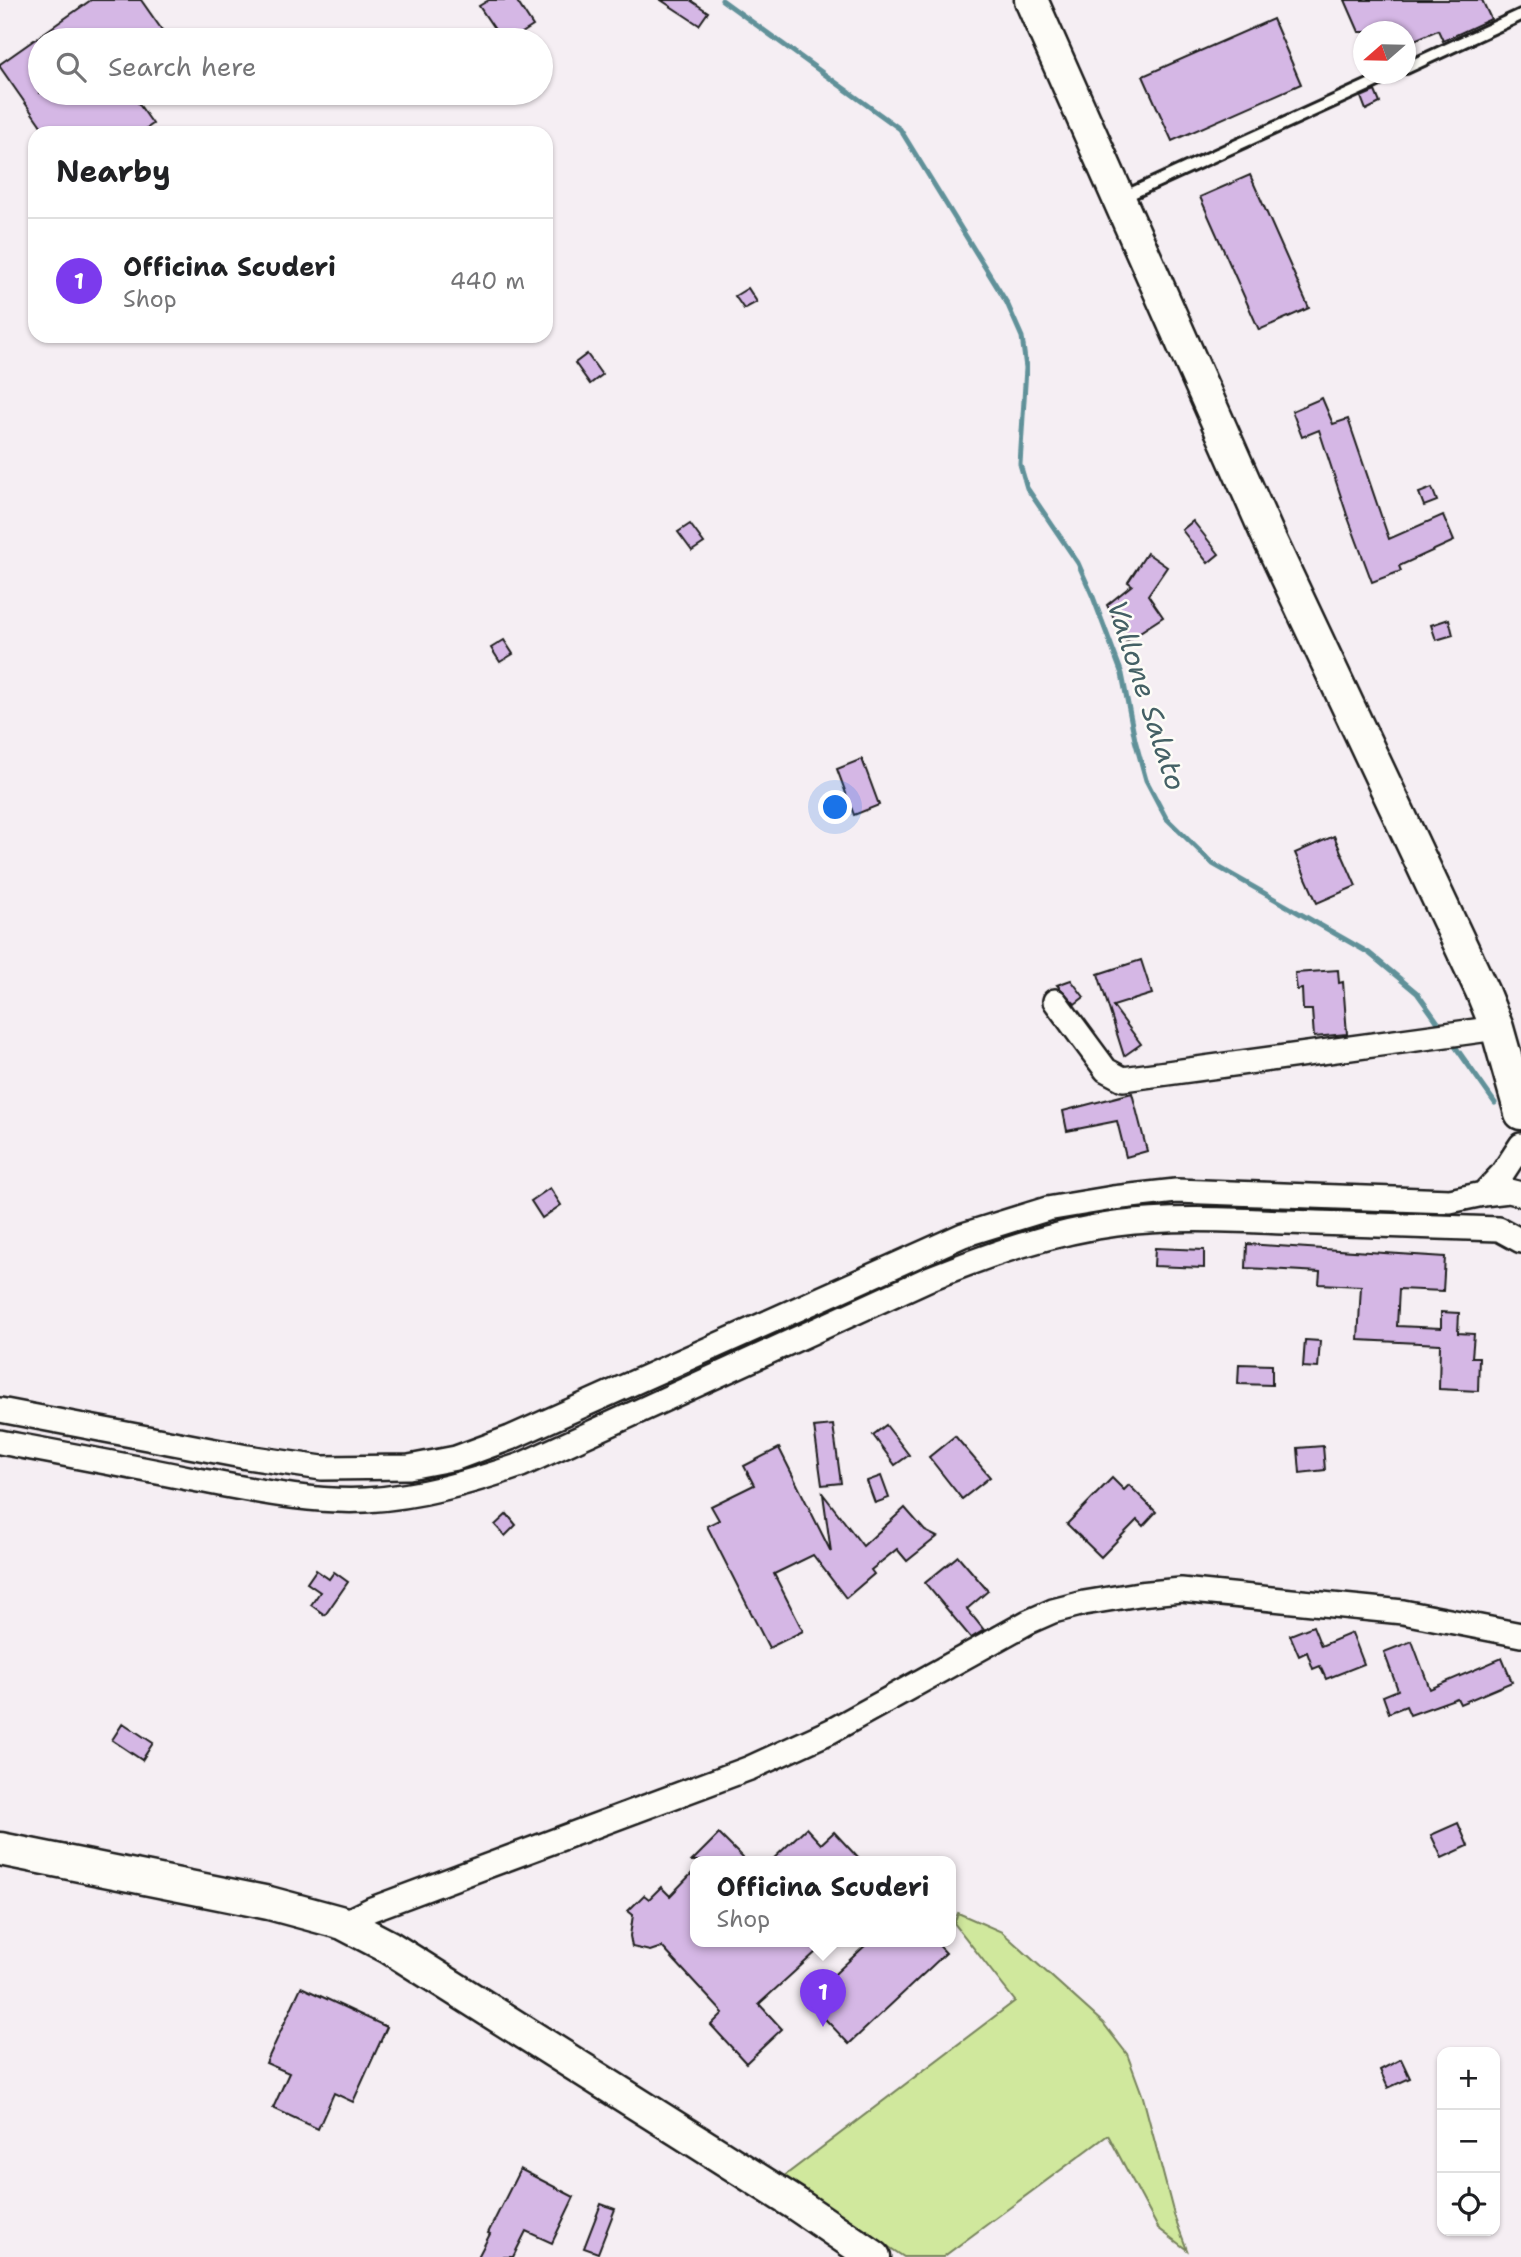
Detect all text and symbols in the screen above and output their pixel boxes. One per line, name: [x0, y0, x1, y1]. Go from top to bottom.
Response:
north arrow: [1353, 21, 1416, 84]
search box: [28, 28, 553, 105]
icon: search: [52, 48, 90, 86]
text: Search here: [108, 49, 257, 84]
text: Nearby: [56, 151, 171, 192]
text: Officina Scuderi: [123, 249, 336, 284]
text: 1: [74, 266, 84, 296]
text: 440 m: [450, 266, 525, 296]
text: Shop: [123, 284, 177, 314]
water label: Vallone Salato: [1098, 595, 1196, 795]
your location: [818, 790, 852, 824]
popup: [690, 1856, 956, 1947]
text: Officina Scuderi: [717, 1869, 929, 1904]
text: Shop: [717, 1904, 770, 1934]
pin: 1: [800, 1969, 846, 2027]
map controls: [1437, 2047, 1500, 2236]
button: +: [1437, 2047, 1500, 2110]
button: −: [1437, 2110, 1500, 2173]
button: locate: [1437, 2173, 1500, 2236]

